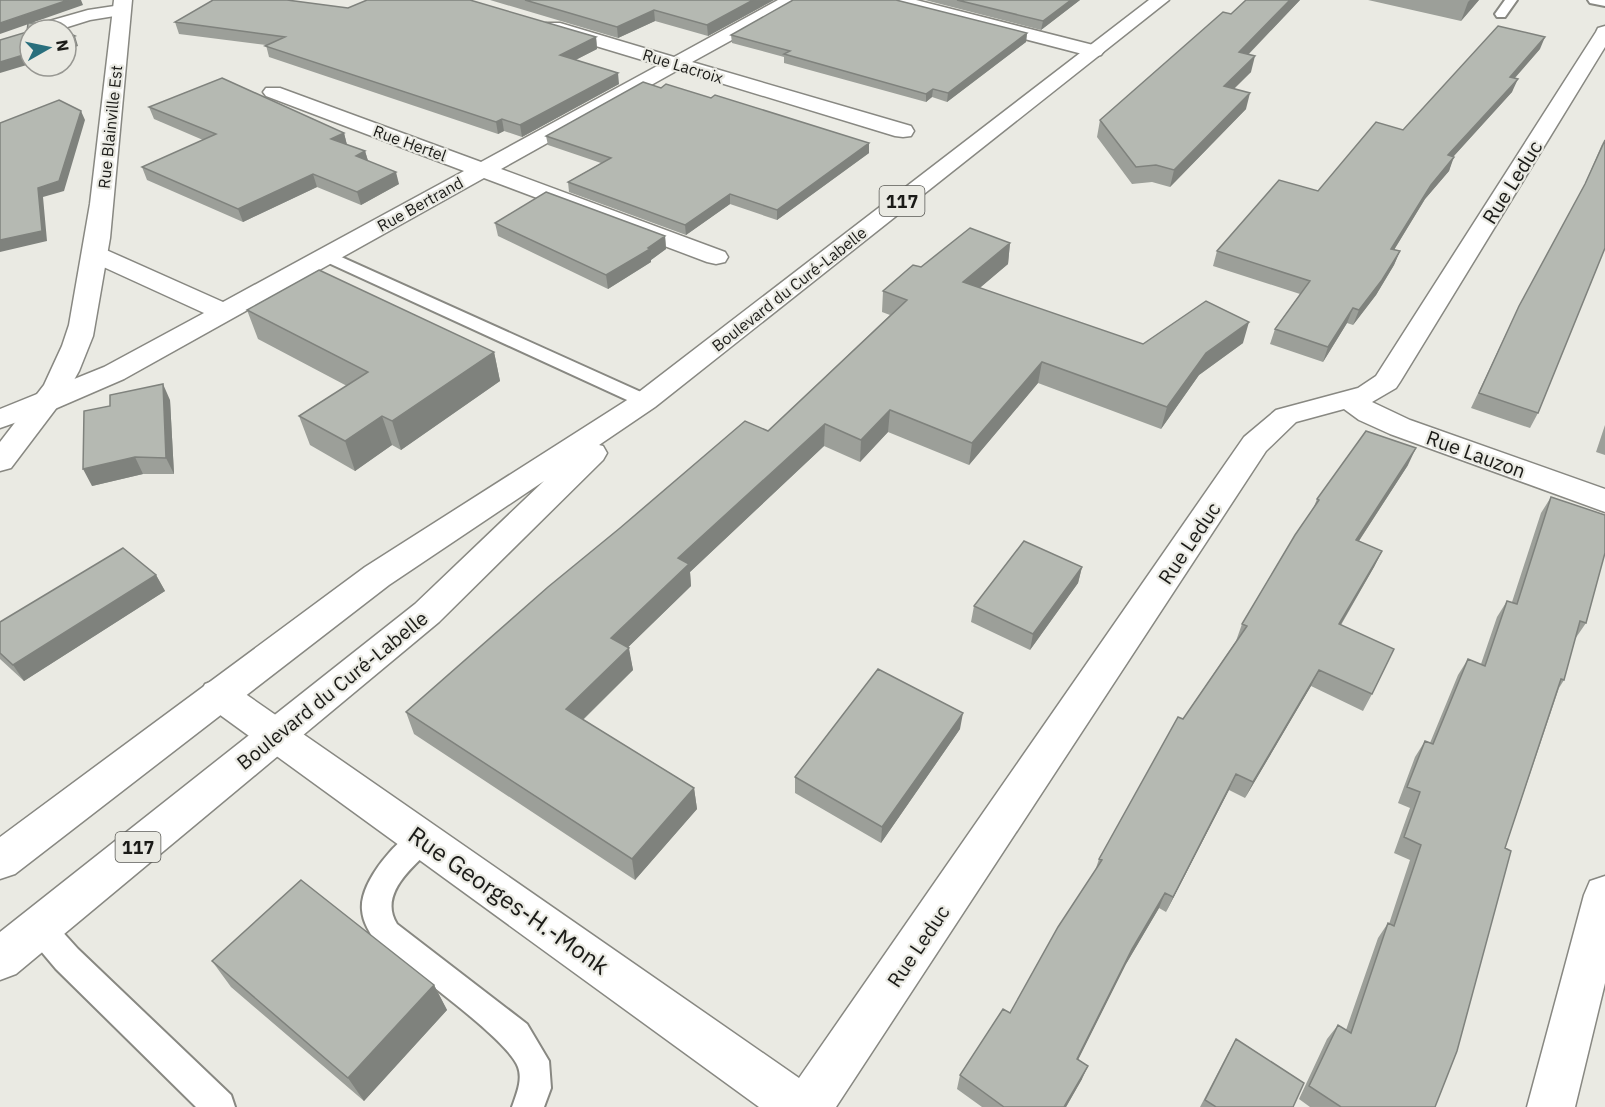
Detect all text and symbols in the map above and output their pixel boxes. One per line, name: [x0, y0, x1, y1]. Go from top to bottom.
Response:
north arrow: [18, 18, 78, 78]
text: N: [52, 38, 74, 53]
street label: Rue Lacroix: [640, 44, 726, 88]
street label: Rue Blainville Est: [94, 64, 126, 190]
street label: Rue Hertel: [371, 121, 449, 165]
street label: Rue Leduc: [1476, 135, 1548, 229]
street label: Rue Bertrand: [373, 172, 467, 236]
road number: 117: [880, 186, 924, 216]
street label: Boulevard du Curé-Labelle: [708, 222, 871, 356]
street label: Rue Lauzon: [1423, 424, 1529, 484]
street label: Rue Leduc: [1152, 497, 1226, 589]
street label: Boulevard du Curé-Labelle: [231, 604, 433, 776]
street label: Rue Georges-H.-Monk: [402, 819, 616, 982]
road number: 117: [116, 832, 160, 862]
street label: Rue Leduc: [881, 900, 955, 992]

